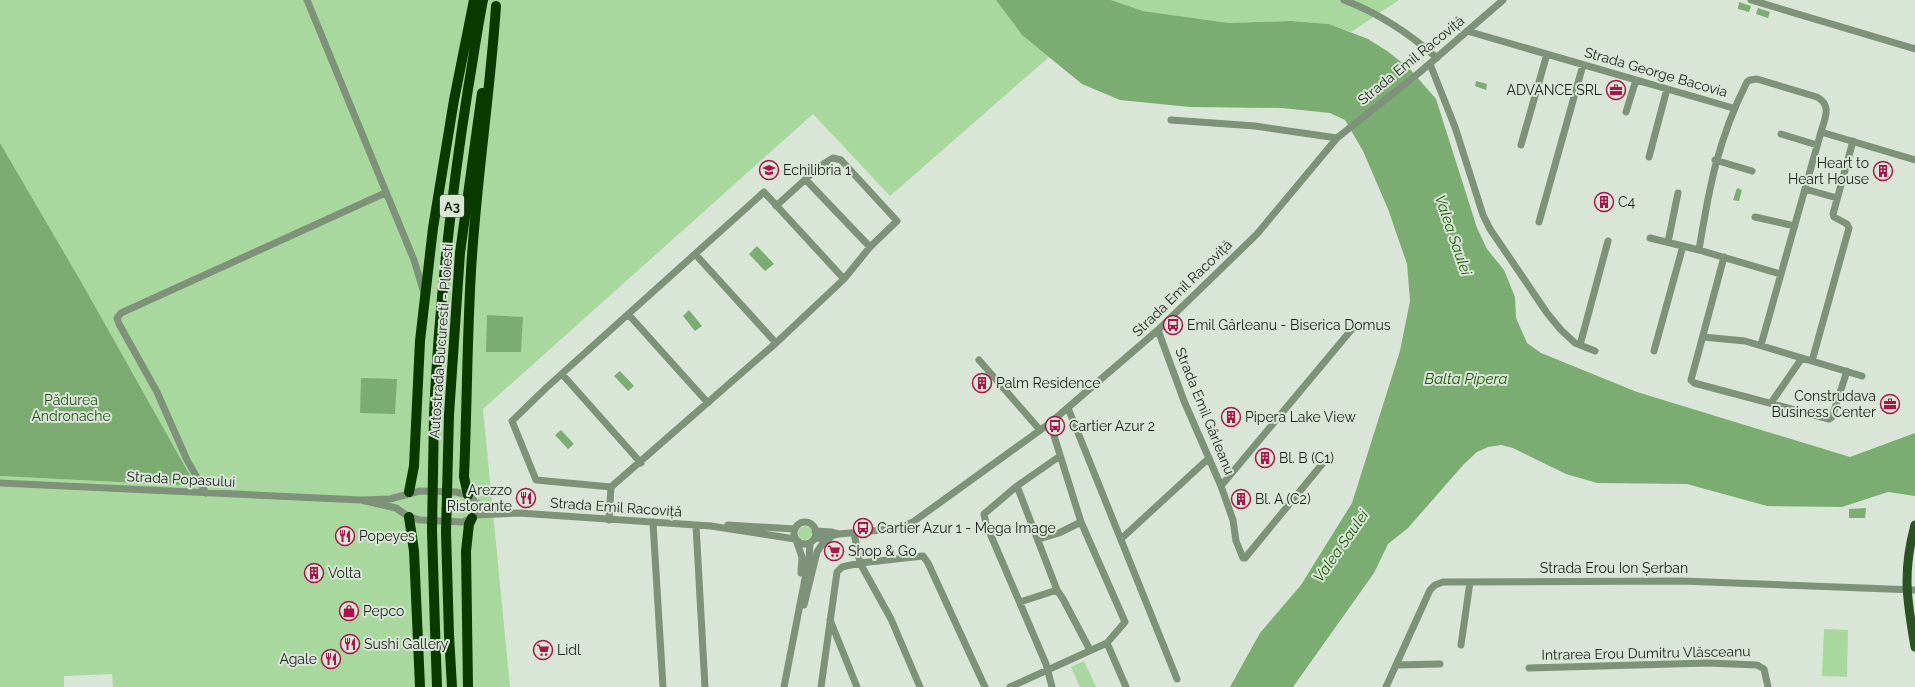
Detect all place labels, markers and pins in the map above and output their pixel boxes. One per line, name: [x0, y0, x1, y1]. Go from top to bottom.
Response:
office icon: ADVANCE SRL: [1605, 79, 1627, 101]
place label: ADVANCE SRL: [1506, 82, 1602, 98]
place label: Heart to Heart House: [1788, 155, 1869, 187]
school or university icon: Echilibria 1: [758, 159, 780, 181]
building icon: Heart to Heart House: [1872, 160, 1894, 182]
place label: Echilibria 1: [783, 162, 851, 178]
building icon: C4: [1593, 191, 1615, 213]
place label: C4: [1618, 194, 1636, 210]
bus stop icon: Emil Gârleanu - Biserica Domus: [1162, 314, 1184, 336]
place label: Emil Gârleanu - Biserica Domus: [1187, 317, 1391, 333]
building icon: Palm Residence: [971, 372, 993, 394]
place label: Palm Residence: [996, 375, 1100, 391]
place label: Construdava Business Center: [1771, 388, 1876, 420]
office icon: Construdava Business Center: [1879, 393, 1901, 415]
building icon: Pipera Lake View: [1220, 406, 1242, 428]
place label: Pipera Lake View: [1245, 409, 1356, 425]
bus stop icon: Cartier Azur 2: [1044, 415, 1066, 437]
place label: Cartier Azur 2: [1069, 418, 1155, 434]
building icon: Bl. B (C1): [1254, 447, 1276, 469]
place label: Bl. B (C1): [1279, 450, 1334, 466]
place label: Arezzo Ristorante: [447, 482, 512, 514]
restaurant icon: Arezzo Ristorante: [515, 487, 537, 509]
building icon: Bl. A (C2): [1230, 488, 1252, 510]
place label: Bl. A (C2): [1255, 491, 1311, 507]
bus stop icon: Cartier Azur 1 - Mega Image: [852, 517, 874, 539]
place label: Cartier Azur 1 - Mega Image: [877, 520, 1056, 536]
restaurant icon: Popeyes: [334, 525, 356, 547]
place label: Popeyes: [359, 528, 415, 544]
supermarket icon: Shop & Go: [823, 540, 845, 562]
place label: Shop & Go: [848, 543, 916, 559]
building icon: Volta: [303, 562, 325, 584]
place label: Volta: [328, 565, 361, 581]
shop icon: Pepco: [338, 600, 360, 622]
place label: Pepco: [363, 603, 404, 619]
restaurant icon: Sushi Gallery: [339, 633, 361, 655]
place label: Sushi Gallery: [364, 636, 449, 652]
supermarket icon: Lidl: [532, 639, 554, 661]
place label: Lidl: [557, 642, 581, 658]
restaurant icon: Agale: [320, 648, 342, 670]
place label: Agale: [279, 651, 317, 667]

